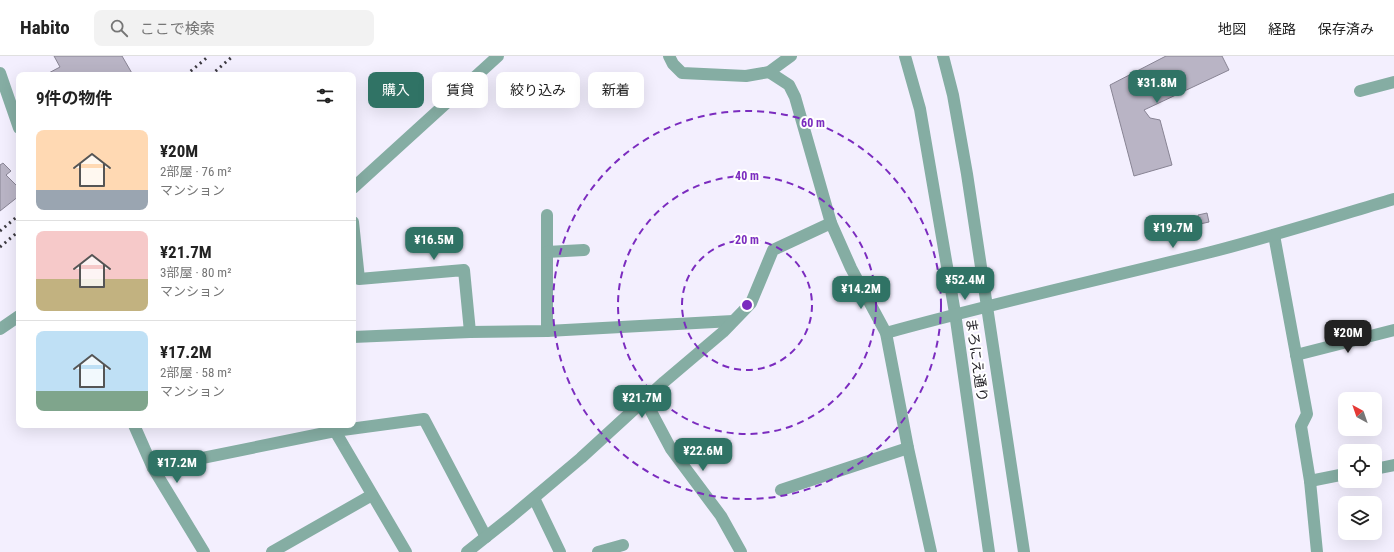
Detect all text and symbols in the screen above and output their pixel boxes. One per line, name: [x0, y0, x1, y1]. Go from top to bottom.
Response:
search box: [94, 10, 374, 46]
text: Habito: [20, 16, 70, 39]
icon: search: [108, 17, 130, 39]
text: ここで検索: [140, 20, 215, 38]
text: 地図: [1218, 21, 1246, 37]
text: 経路: [1268, 21, 1296, 37]
text: 保存済み: [1318, 21, 1374, 37]
pin: ¥31.8M: [1124, 70, 1190, 104]
chip: 購入: [368, 72, 424, 108]
chip: 賃貸: [432, 72, 488, 108]
chip: 絞り込み: [496, 72, 580, 108]
chip: 新着: [588, 72, 644, 108]
text: ¥31.8M: [1137, 75, 1177, 90]
icon: filters: [314, 85, 336, 107]
text: 9件の物件: [36, 88, 113, 108]
text: 60 m: [801, 116, 825, 130]
text: ¥20M: [160, 141, 198, 161]
icon: home: [68, 146, 116, 194]
text: 2部屋 · 76 m²: [160, 164, 231, 179]
text: 40 m: [735, 169, 759, 183]
text: マンション: [160, 183, 225, 198]
pin: ¥19.7M: [1140, 215, 1206, 249]
text: ¥19.7M: [1153, 220, 1193, 235]
pin: ¥16.5M: [401, 227, 467, 261]
text: ¥16.5M: [414, 232, 454, 247]
text: 20 m: [735, 233, 759, 247]
text: ¥21.7M: [160, 242, 212, 262]
icon: home: [68, 247, 116, 295]
text: 3部屋 · 80 m²: [160, 265, 231, 280]
pin: ¥52.4M: [932, 267, 998, 301]
text: ¥52.4M: [945, 272, 985, 287]
pin: ¥14.2M: [828, 276, 894, 310]
text: ¥14.2M: [841, 281, 881, 296]
text: マンション: [160, 284, 225, 299]
centre of rings: [740, 298, 754, 312]
street label: まろにえ通り: [963, 317, 991, 403]
pin: ¥20M: [1324, 320, 1372, 354]
text: ¥20M: [1333, 325, 1363, 340]
text: ¥17.2M: [160, 342, 212, 362]
icon: home: [68, 347, 116, 395]
text: 2部屋 · 58 m²: [160, 365, 231, 380]
text: マンション: [160, 384, 225, 399]
pin: ¥21.7M: [609, 385, 675, 419]
text: ¥21.7M: [622, 390, 662, 405]
north arrow: [1338, 392, 1382, 436]
map controls: [1338, 392, 1382, 540]
pin: ¥22.6M: [670, 438, 736, 472]
text: ¥22.6M: [683, 443, 723, 458]
button: locate: [1338, 444, 1382, 488]
pin: ¥17.2M: [144, 450, 210, 484]
text: ¥17.2M: [157, 455, 197, 470]
button: layers: [1338, 496, 1382, 540]

